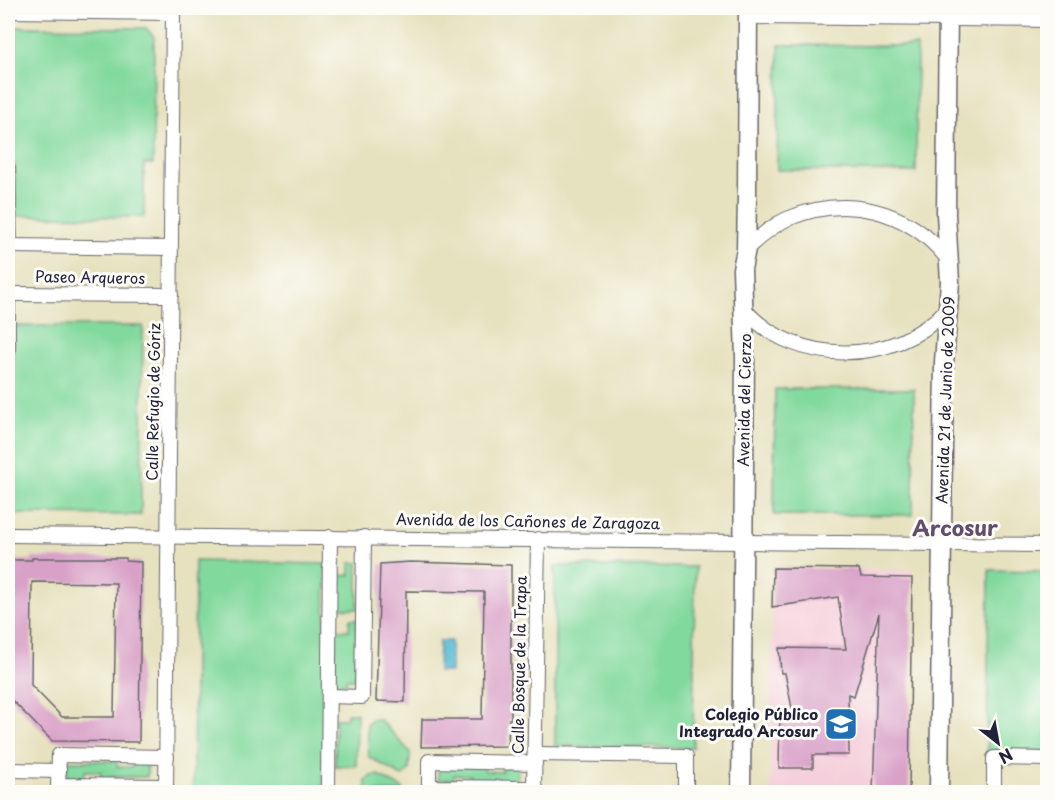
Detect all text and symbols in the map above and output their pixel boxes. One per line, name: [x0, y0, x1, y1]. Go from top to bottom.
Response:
street label: Paseo Arqueros: [35, 264, 145, 289]
street label: Avenida 21 de Junio de 2009: [929, 296, 960, 504]
street label: Calle Refugio de Góriz: [140, 323, 165, 481]
street label: Avenida del Cierzo: [731, 333, 756, 467]
street label: Avenida de los Cañones de Zaragoza: [396, 507, 661, 534]
district label: Arcosur: [912, 511, 998, 543]
street label: Calle Bosque de la Trapa: [505, 575, 532, 754]
place label: Colegio Público Integrado Arcosur: [679, 702, 819, 742]
school or university icon: Colegio Público Integrado Arcosur: [823, 706, 859, 742]
north arrow: [968, 713, 1028, 773]
text: N: [995, 743, 1018, 770]

